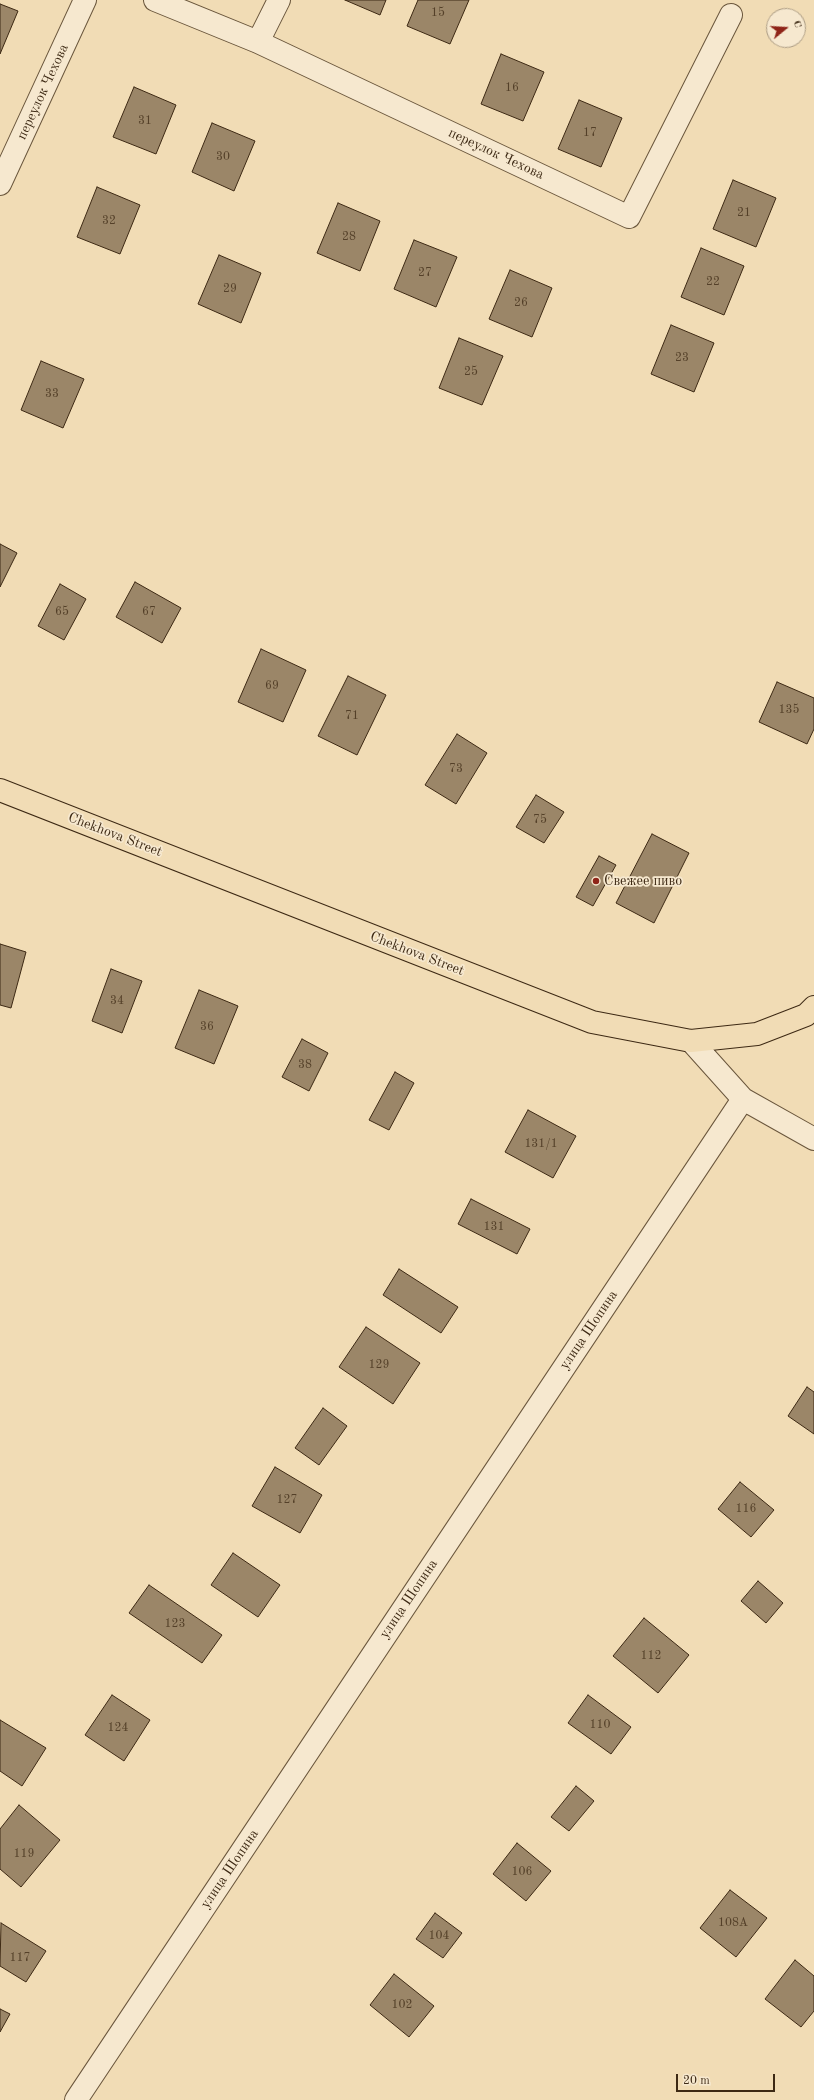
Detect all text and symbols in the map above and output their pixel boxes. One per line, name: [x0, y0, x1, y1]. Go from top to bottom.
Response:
house number: 15: [431, 6, 445, 20]
north arrow: [766, 8, 806, 48]
text: С: [791, 19, 803, 30]
street label: переулок Чехова: [13, 42, 73, 142]
house number: 16: [505, 81, 519, 95]
house number: 31: [138, 114, 152, 128]
street label: переулок Чехова: [446, 124, 546, 184]
house number: 17: [583, 126, 597, 140]
house number: 30: [216, 150, 230, 164]
house number: 21: [737, 206, 751, 220]
house number: 32: [102, 214, 116, 228]
house number: 28: [342, 230, 356, 244]
house number: 27: [418, 266, 432, 280]
house number: 22: [706, 275, 720, 289]
house number: 29: [223, 282, 237, 296]
house number: 26: [514, 296, 528, 310]
house number: 23: [675, 351, 689, 365]
house number: 25: [464, 365, 478, 379]
house number: 33: [45, 387, 59, 401]
house number: 65: [55, 605, 69, 619]
house number: 67: [142, 605, 156, 619]
house number: 69: [265, 679, 279, 693]
house number: 135: [779, 703, 799, 717]
house number: 71: [345, 709, 359, 723]
house number: 73: [449, 762, 463, 776]
street label: Chekhova Street: [65, 809, 165, 861]
house number: 75: [533, 813, 547, 827]
place label: Свежее пиво: [604, 873, 682, 889]
marker: Свежее пиво: [591, 876, 601, 886]
street label: Chekhova Street: [367, 928, 467, 980]
house number: 34: [110, 994, 124, 1008]
house number: 36: [200, 1020, 214, 1034]
house number: 38: [298, 1058, 312, 1072]
house number: 131/1: [524, 1137, 558, 1151]
house number: 131: [484, 1220, 504, 1234]
street label: улица Шопина: [556, 1287, 622, 1373]
house number: 129: [369, 1358, 389, 1372]
house number: 127: [277, 1493, 297, 1507]
house number: 116: [736, 1502, 756, 1516]
street label: улица Шопина: [376, 1556, 442, 1642]
house number: 123: [165, 1617, 185, 1631]
house number: 112: [641, 1649, 661, 1663]
house number: 110: [590, 1718, 610, 1732]
house number: 124: [108, 1721, 128, 1735]
street label: улица Шопина: [197, 1826, 263, 1912]
house number: 119: [14, 1847, 34, 1861]
house number: 106: [512, 1865, 532, 1879]
house number: 108А: [718, 1916, 748, 1930]
house number: 104: [429, 1929, 449, 1943]
house number: 117: [10, 1951, 30, 1965]
house number: 102: [392, 1998, 412, 2012]
scale bar: [678, 2066, 777, 2092]
text: 20 m: [683, 2075, 710, 2087]

